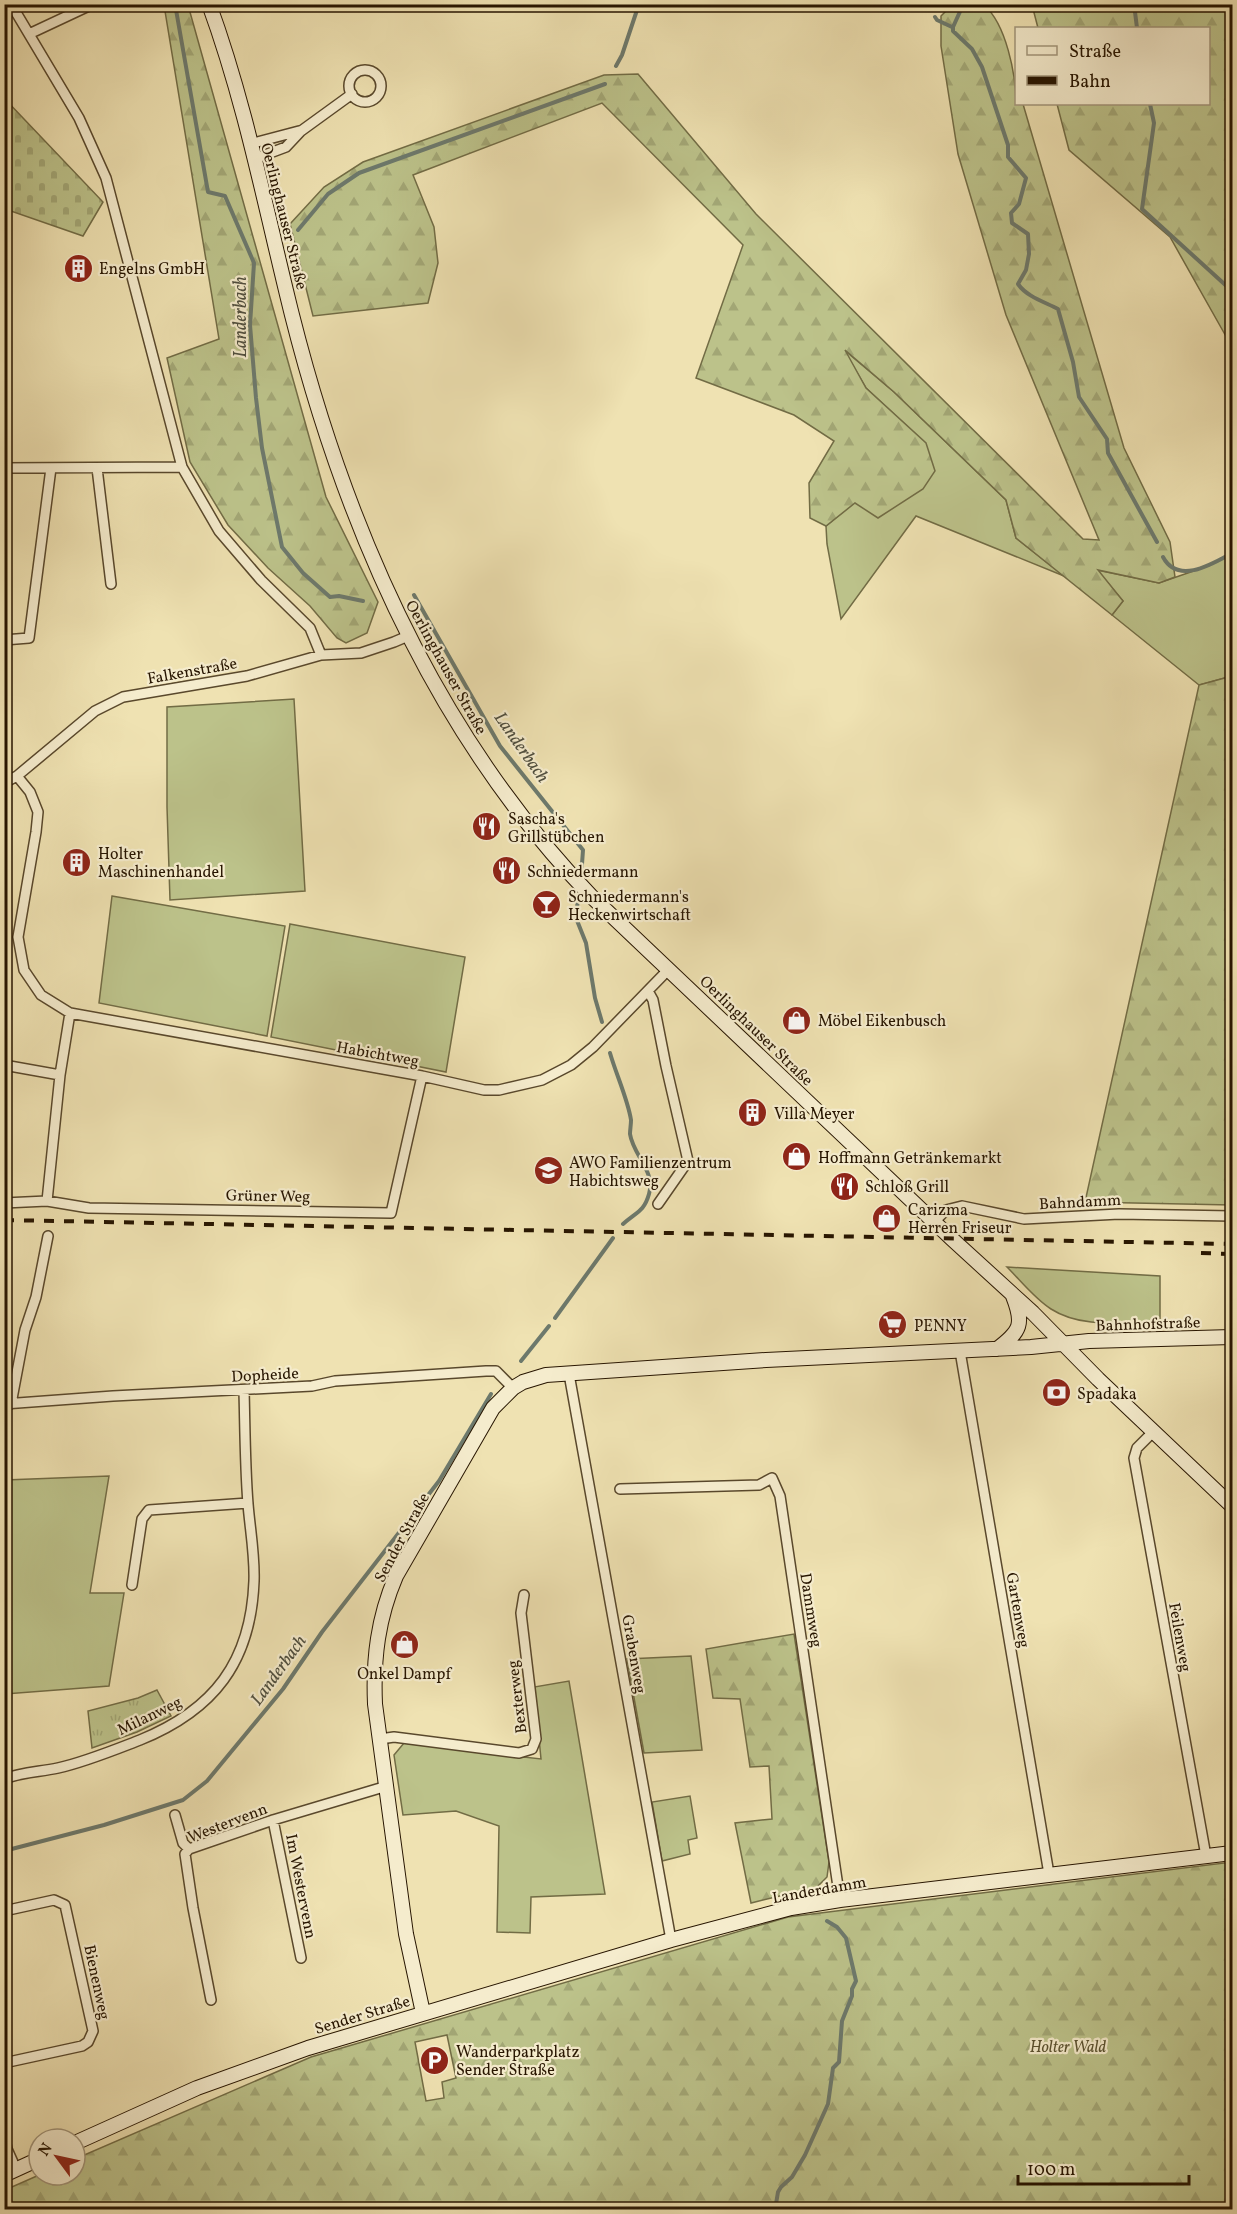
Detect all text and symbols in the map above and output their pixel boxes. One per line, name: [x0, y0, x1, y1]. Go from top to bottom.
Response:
legend: [1015, 27, 1210, 105]
text: Straße: [1069, 40, 1121, 65]
text: Bahn: [1069, 70, 1111, 95]
street label: Oerlinghauser Straße: [254, 141, 312, 292]
building icon: Engelns GmbH: [62, 252, 94, 284]
place label: Engelns GmbH: [99, 259, 205, 281]
water label: Landerbach: [229, 276, 254, 358]
street label: Oerlinghauser Straße: [399, 597, 491, 739]
street label: Falkenstraße: [146, 653, 239, 691]
water label: Landerbach: [487, 707, 554, 788]
place label: Sascha's Grillstübchen: [508, 809, 604, 849]
restaurant icon: Sascha's Grillstübchen: [471, 811, 503, 843]
place label: Holter Maschinenhandel: [98, 844, 224, 884]
building icon: Holter Maschinenhandel: [61, 846, 93, 878]
restaurant icon: Schniedermann: [490, 855, 522, 887]
place label: Schniedermann: [527, 862, 639, 884]
place label: Schniedermann's Heckenwirtschaft: [568, 887, 691, 927]
bar icon: Schniedermann's Heckenwirtschaft: [531, 889, 563, 921]
street label: Oerlinghauser Straße: [694, 971, 817, 1092]
shop icon: Möbel Eikenbusch: [781, 1004, 813, 1036]
place label: Möbel Eikenbusch: [818, 1011, 946, 1033]
street label: Habichtweg: [335, 1037, 421, 1073]
building icon: Villa Meyer: [737, 1097, 769, 1129]
place label: Villa Meyer: [774, 1104, 855, 1126]
shop icon: Hoffmann Getränkemarkt: [781, 1141, 813, 1173]
place label: Hoffmann Getränkemarkt: [818, 1148, 1002, 1170]
place label: AWO Familienzentrum Habichtsweg: [569, 1153, 732, 1193]
school or university icon: AWO Familienzentrum Habichtsweg: [532, 1155, 564, 1187]
restaurant icon: Schloß Grill: [828, 1170, 860, 1202]
place label: Schloß Grill: [865, 1177, 949, 1199]
street label: Grüner Weg: [226, 1185, 310, 1209]
street label: Bahndamm: [1038, 1190, 1122, 1216]
place label: Carizma Herren Friseur: [908, 1200, 1012, 1240]
shop icon: Carizma Herren Friseur: [871, 1202, 903, 1234]
supermarket icon: PENNY: [877, 1309, 909, 1341]
street label: Bahnhofstraße: [1095, 1312, 1201, 1338]
place label: PENNY: [914, 1316, 967, 1338]
street label: Dopheide: [231, 1363, 300, 1389]
bank icon: Spadaka: [1040, 1377, 1072, 1409]
place label: Spadaka: [1077, 1384, 1137, 1406]
street label: Sender Straße: [370, 1489, 436, 1587]
street label: Dammweg: [793, 1571, 827, 1649]
street label: Gartenweg: [1000, 1571, 1034, 1650]
street label: Feilenweg: [1162, 1601, 1196, 1674]
street label: Grabenweg: [615, 1613, 651, 1695]
shop icon: Onkel Dampf: [388, 1629, 420, 1661]
water label: Landerbach: [245, 1631, 313, 1711]
street label: Bexterweg: [503, 1659, 533, 1735]
place label: Onkel Dampf: [357, 1664, 452, 1686]
street label: Milanweg: [114, 1692, 186, 1742]
street label: Westervenn: [185, 1799, 271, 1849]
street label: Im Westervenn: [279, 1832, 321, 1941]
street label: Landerdamm: [771, 1872, 868, 1910]
street label: Bienenweg: [77, 1943, 115, 2022]
street label: Sender Straße: [312, 1991, 413, 2041]
park label: Holter Wald: [1030, 2037, 1107, 2059]
place label: Wanderparkplatz Sender Straße: [456, 2042, 579, 2082]
parking icon: Wanderparkplatz Sender Straße: [419, 2044, 451, 2076]
north arrow: [27, 2127, 87, 2187]
text: N: [34, 2139, 59, 2161]
scale bar: [1018, 2148, 1189, 2186]
text: 100 m: [1027, 2158, 1076, 2183]

